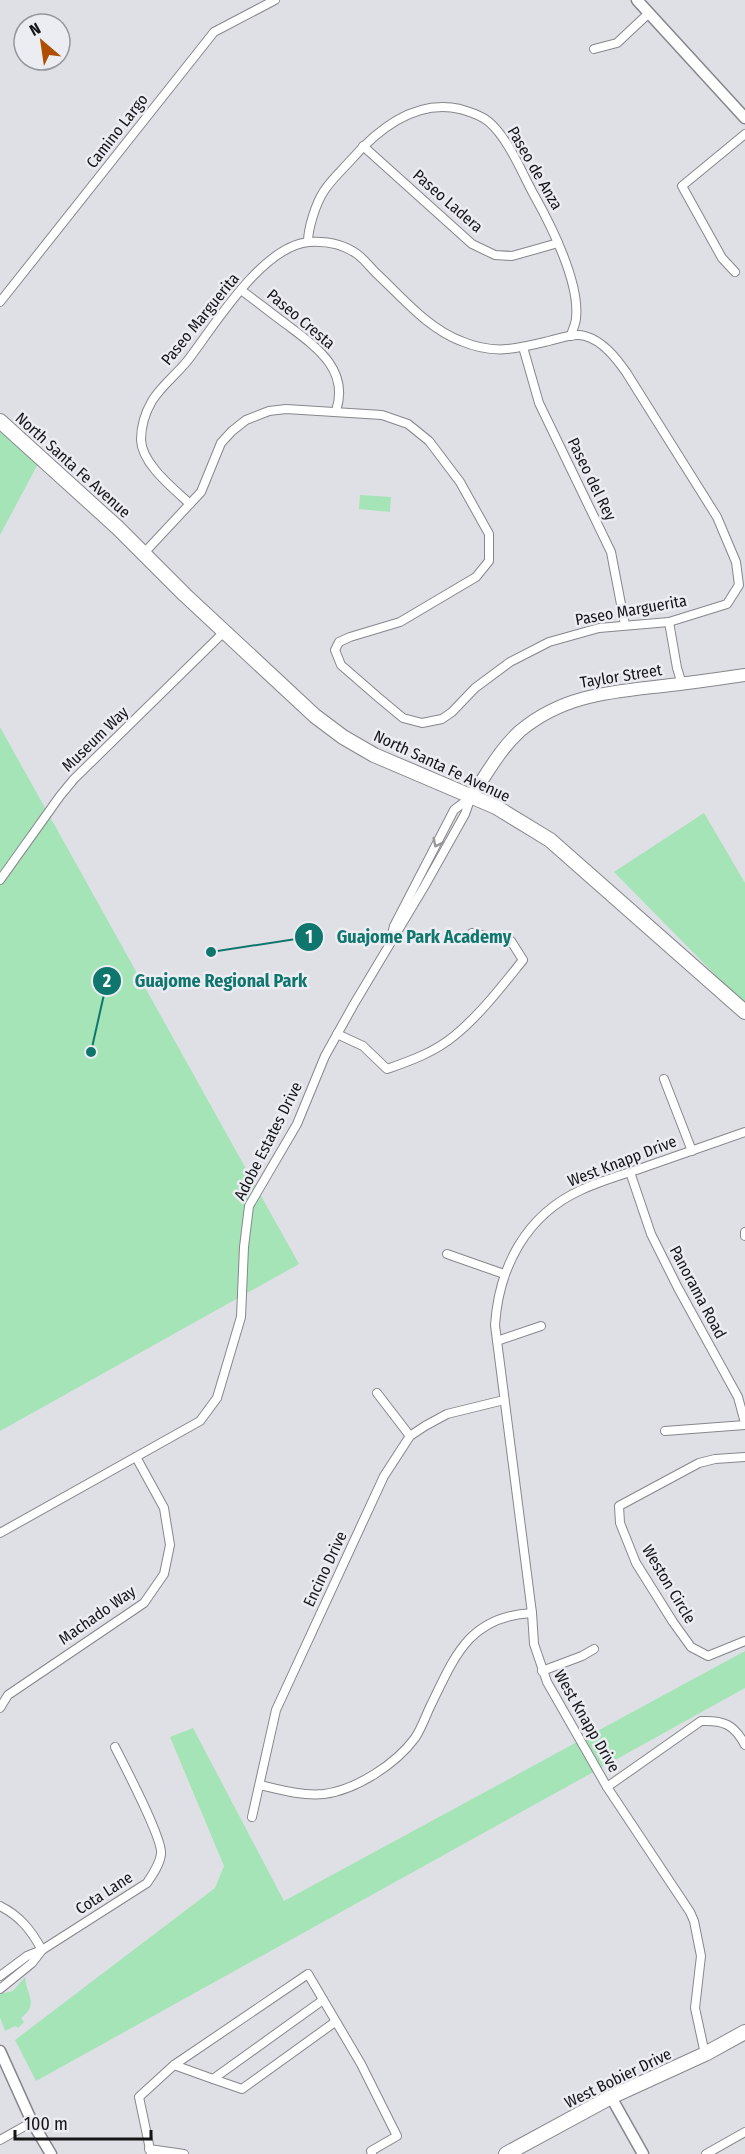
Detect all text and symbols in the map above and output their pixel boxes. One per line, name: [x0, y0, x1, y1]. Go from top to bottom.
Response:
north arrow: [12, 12, 72, 72]
text: N: [26, 19, 44, 40]
street label: Camino Largo: [82, 90, 152, 172]
street label: Paseo de Anza: [503, 123, 567, 213]
street label: Paseo Ladera: [409, 165, 487, 237]
street label: Paseo Marguerita: [157, 269, 243, 369]
street label: Paseo Cresta: [263, 285, 339, 353]
street label: North Santa Fe Avenue: [12, 408, 135, 522]
street label: Paseo del Rey: [564, 434, 621, 524]
street label: Paseo Marguerita: [574, 591, 688, 629]
street label: Taylor Street: [579, 660, 664, 692]
street label: Museum Way: [58, 702, 133, 775]
street label: North Santa Fe Avenue: [371, 726, 513, 806]
one-way arrow: [433, 837, 444, 848]
callout: Guajome Park Academy: [294, 919, 523, 955]
text: 1: [305, 926, 313, 948]
text: Guajome Park Academy: [337, 926, 512, 948]
callout: Guajome Regional Park: [92, 963, 319, 999]
text: 2: [102, 970, 111, 992]
text: Guajome Regional Park: [135, 970, 308, 992]
street label: Adobe Estates Drive: [230, 1079, 306, 1203]
street label: West Knapp Drive: [565, 1132, 679, 1190]
street label: Panorama Road: [666, 1242, 730, 1342]
street label: Encino Drive: [299, 1528, 351, 1610]
street label: Weston Circle: [638, 1541, 700, 1627]
street label: Machado Way: [55, 1581, 140, 1648]
street label: West Knapp Drive: [550, 1666, 624, 1776]
street label: Cota Lane: [72, 1868, 136, 1918]
street label: West Bobier Drive: [562, 2044, 675, 2112]
scale bar: [15, 2103, 152, 2141]
text: 100 m: [24, 2113, 68, 2135]

